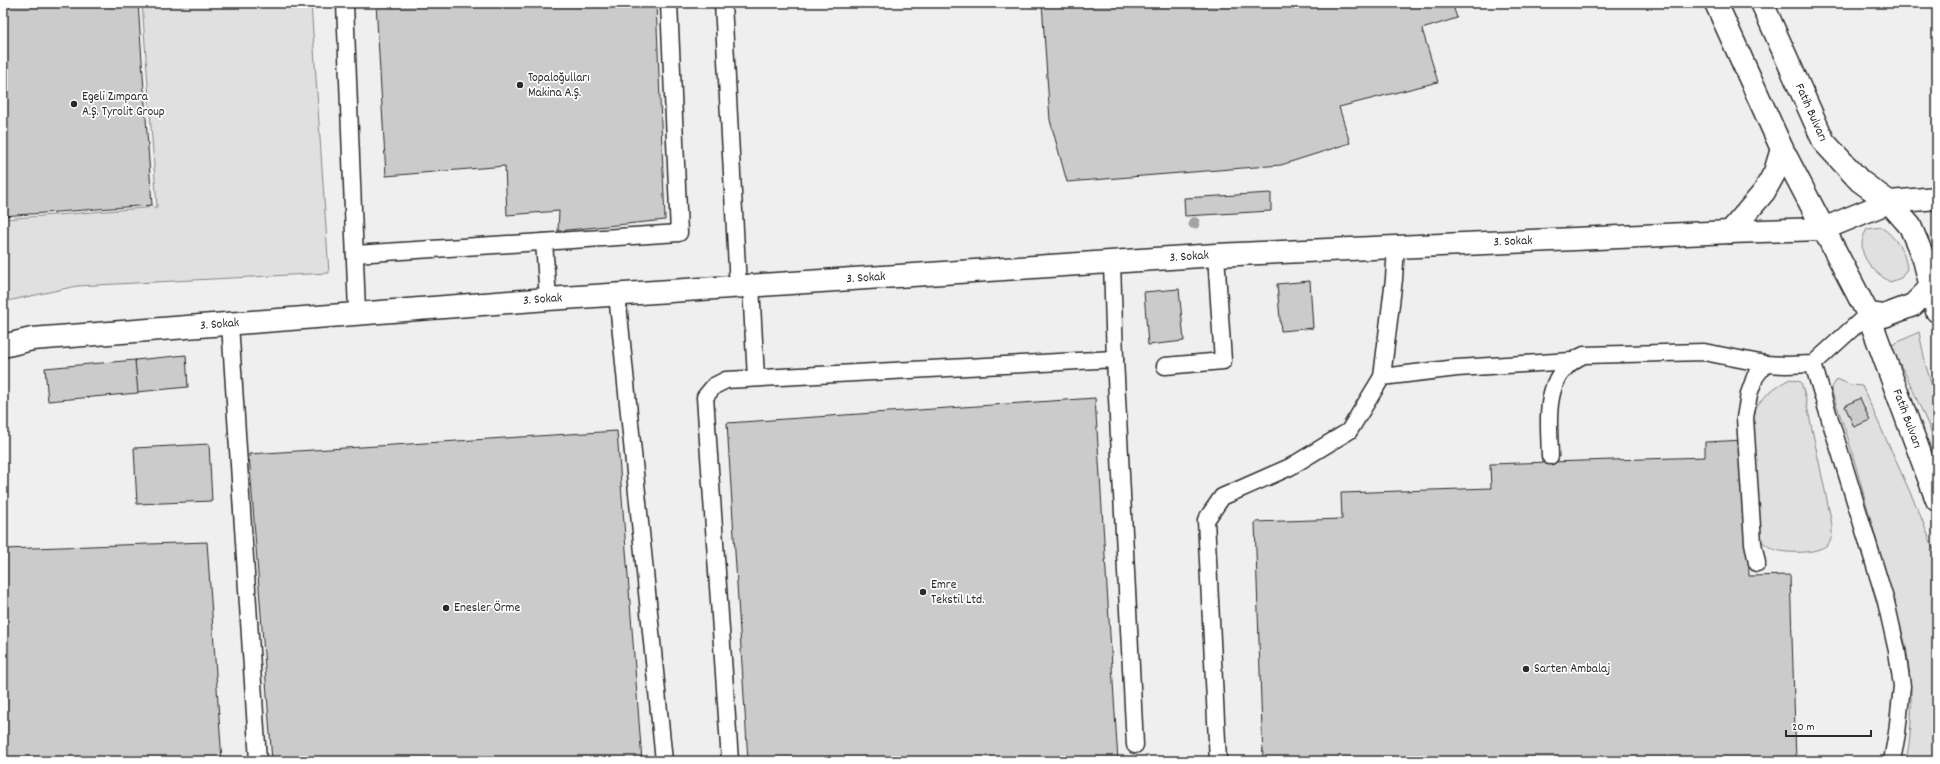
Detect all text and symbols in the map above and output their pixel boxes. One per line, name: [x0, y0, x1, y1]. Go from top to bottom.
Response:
place label: Topaloğulları Makina A.Ş.: [528, 69, 590, 103]
marker: Topaloğulları Makina A.Ş.: [515, 80, 525, 90]
street label: Fatih Bulvarı: [1790, 81, 1832, 145]
place label: Egeli Zımpara A.Ş. Tyrolit Group: [82, 88, 165, 122]
marker: Egeli Zımpara A.Ş. Tyrolit Group: [69, 99, 79, 109]
street label: 3. Sokak: [1493, 231, 1533, 252]
street label: 3. Sokak: [1169, 246, 1209, 268]
street label: 3. Sokak: [846, 267, 886, 289]
street label: 3. Sokak: [522, 289, 563, 310]
street label: 3. Sokak: [199, 313, 240, 335]
street label: Fatih Bulvarı: [1887, 386, 1926, 451]
place label: Emre Tekstil Ltd.: [931, 576, 984, 610]
marker: Emre Tekstil Ltd.: [918, 587, 928, 597]
place label: Enesler Örme: [454, 599, 521, 618]
marker: Enesler Örme: [441, 603, 451, 613]
place label: Sarten Ambalaj: [1534, 660, 1611, 679]
marker: Sarten Ambalaj: [1521, 664, 1531, 674]
scale bar: [1786, 712, 1871, 738]
text: 20 m: [1792, 719, 1815, 736]

